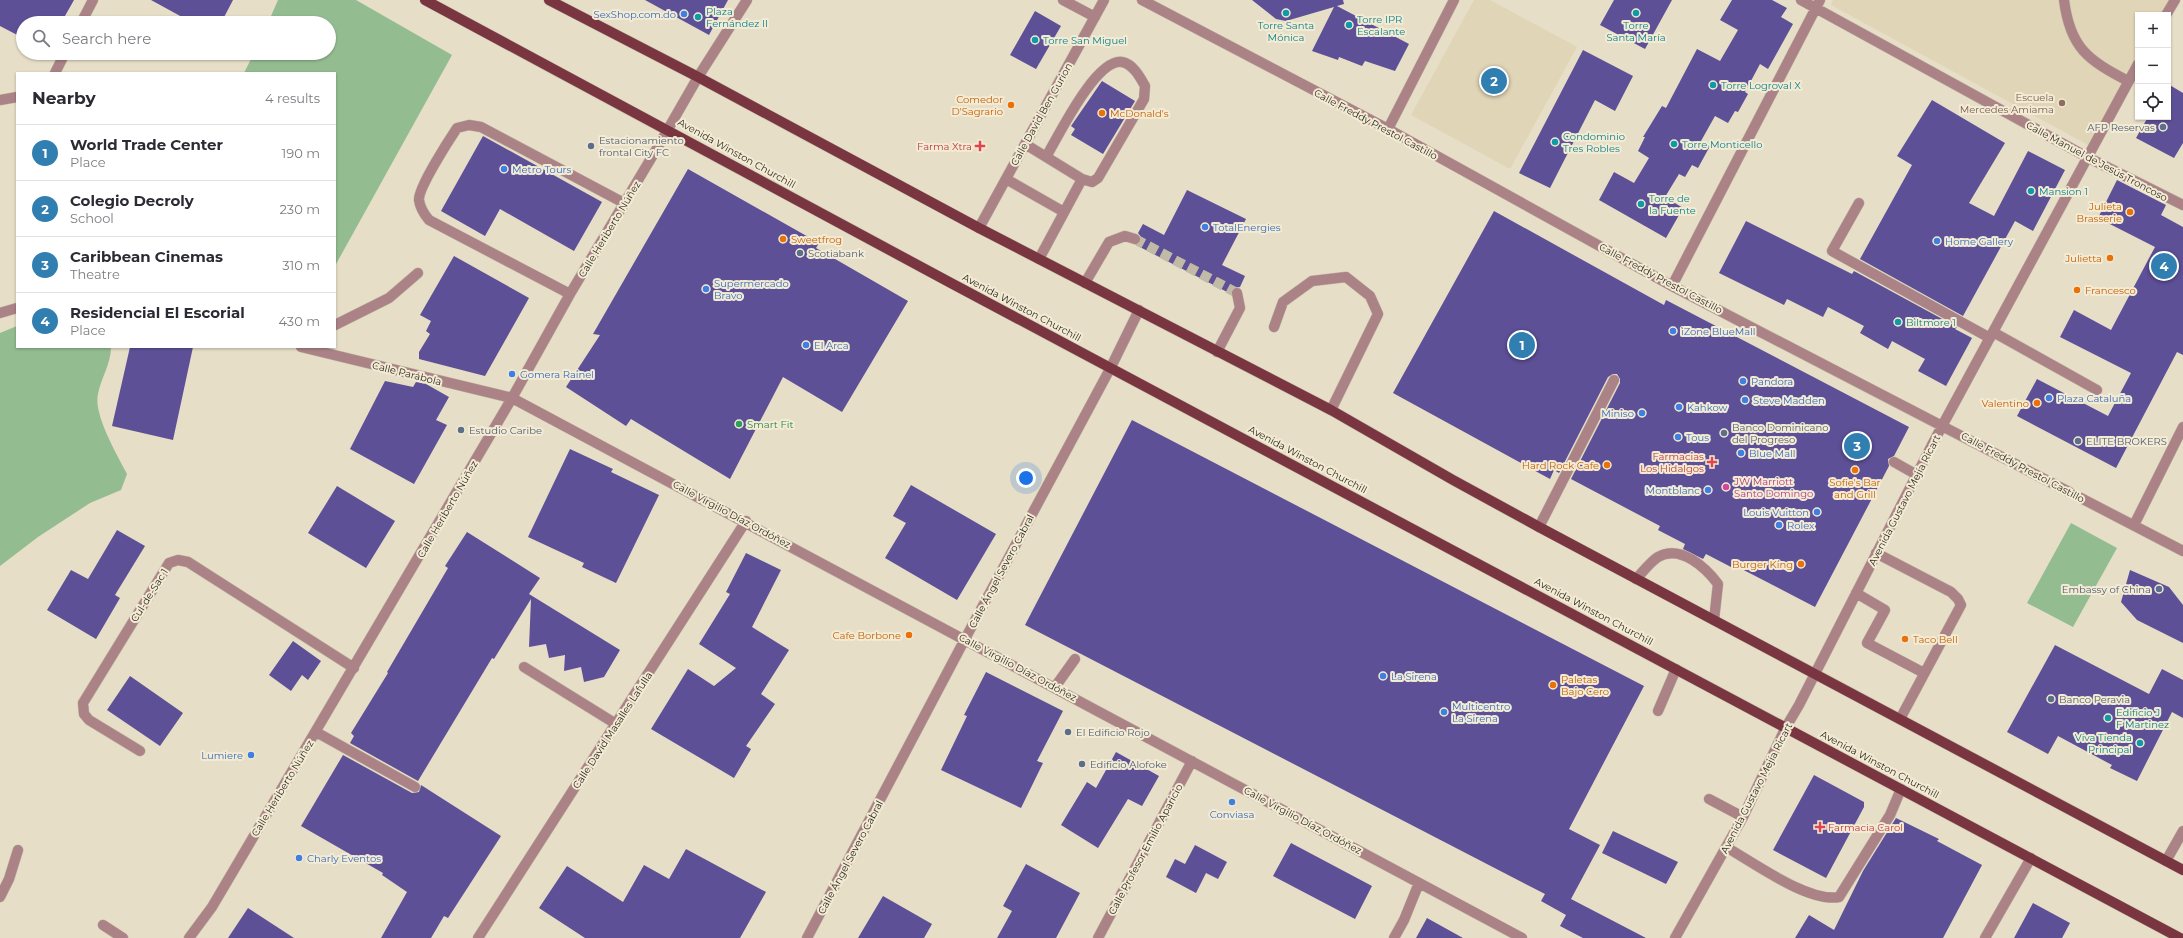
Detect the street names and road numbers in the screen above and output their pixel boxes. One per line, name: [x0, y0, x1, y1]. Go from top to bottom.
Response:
street label: Calle David Ben Gurion: [1008, 61, 1075, 168]
street label: Calle Freddy Prestol Castillo: [1312, 86, 1440, 163]
street label: Avenida Winston Churchill: [676, 116, 798, 191]
street label: Calle Manuel de Jesús Troncoso: [2024, 119, 2170, 204]
street label: Calle Heriberto Núñez: [575, 179, 643, 280]
street label: Calle Freddy Prestol Castillo: [1597, 240, 1725, 317]
street label: Avenida Winston Churchill: [960, 271, 1083, 344]
street label: Calle Parábola: [371, 359, 443, 388]
street label: Avenida Winston Churchill: [1246, 423, 1369, 496]
street label: Calle Freddy Prestol Castillo: [1959, 429, 2087, 506]
street label: Avenida Gustavo Mejía Ricart: [1866, 433, 1943, 568]
street label: Calle Heriberto Núñez: [414, 458, 481, 560]
street label: Calle Virgilio Díaz Ordóñez: [670, 478, 793, 551]
street label: Calle Ángel Severo Cabral: [966, 512, 1037, 630]
street label: Cul-de-Sac 1: [128, 566, 171, 624]
street label: Avenida Winston Churchill: [1532, 575, 1655, 648]
street label: Calle Virgilio Díaz Ordóñez: [956, 631, 1079, 704]
street label: Calle David Masalles Lafulla: [570, 669, 655, 791]
street label: Avenida Gustavo Mejía Ricart: [1718, 721, 1795, 856]
street label: Avenida Winston Churchill: [1818, 728, 1941, 801]
street label: Calle Heriberto Núñez: [248, 738, 316, 839]
street label: Calle Profesor Emilio Aparicio: [1105, 782, 1186, 917]
street label: Calle Virgilio Díaz Ordóñez: [1241, 784, 1364, 857]
street label: Calle Ángel Severo Cabral: [815, 798, 886, 916]

